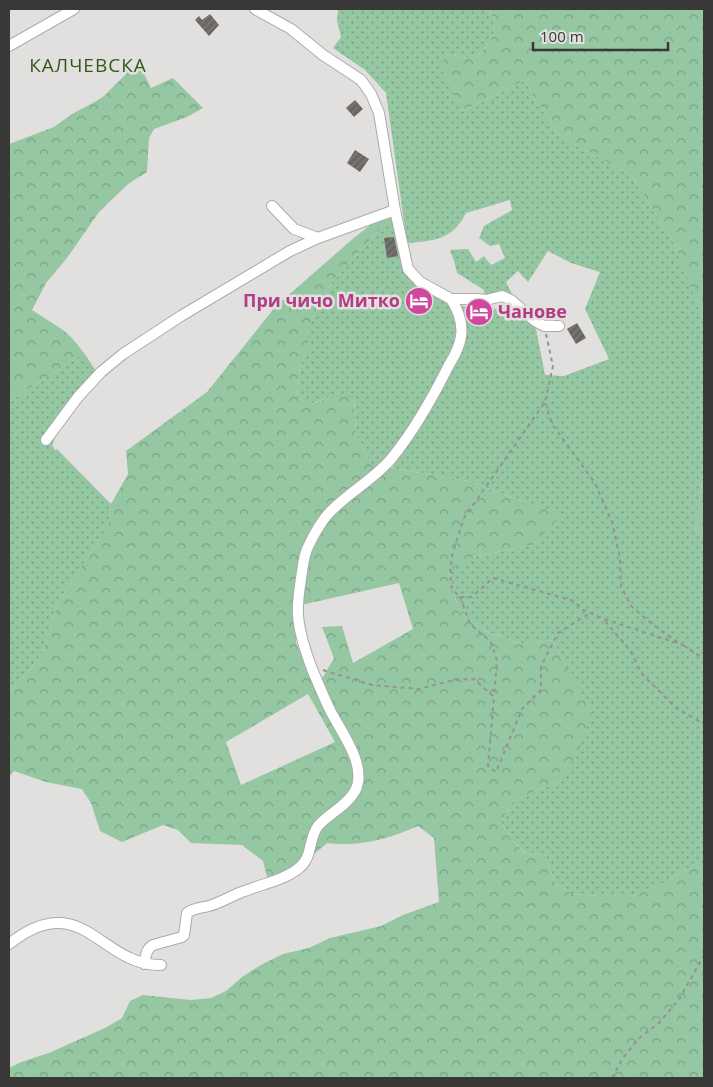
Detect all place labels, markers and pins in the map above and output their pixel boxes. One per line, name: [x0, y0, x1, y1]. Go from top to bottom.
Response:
hotel icon: При чичо Митко: [404, 286, 434, 316]
place label: При чичо Митко: [243, 288, 400, 312]
hotel icon: Чанове: [464, 297, 494, 327]
place label: Чанове: [498, 299, 567, 323]

